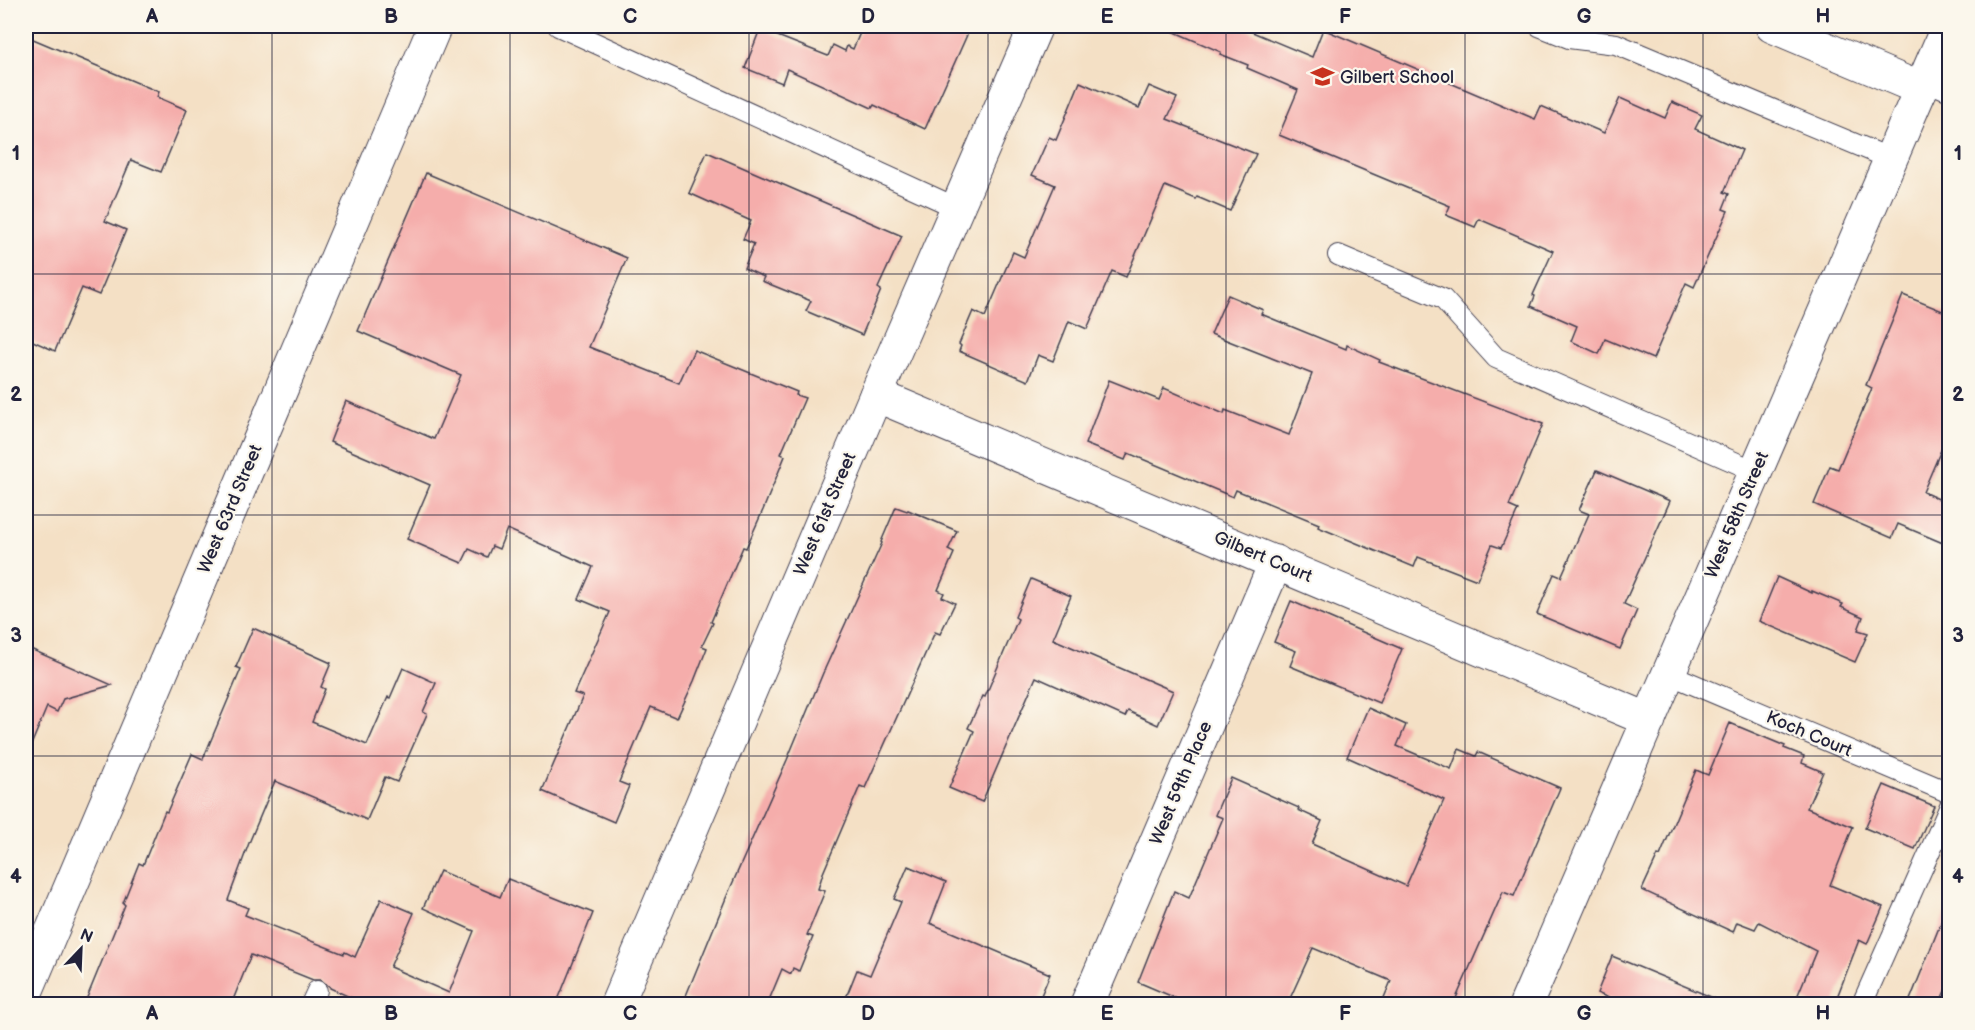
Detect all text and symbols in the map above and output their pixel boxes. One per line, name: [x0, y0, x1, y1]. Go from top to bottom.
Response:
text: A: [145, 5, 159, 29]
text: B: [384, 5, 398, 29]
text: C: [623, 5, 637, 29]
text: D: [861, 5, 875, 29]
text: E: [1101, 5, 1114, 29]
text: F: [1339, 5, 1351, 29]
text: G: [1577, 5, 1592, 29]
text: H: [1816, 5, 1830, 29]
school or university icon: Gilbert School: [1309, 64, 1335, 90]
place label: Gilbert School: [1340, 67, 1454, 88]
text: 1: [12, 142, 20, 166]
text: 1: [1954, 142, 1962, 166]
text: 2: [10, 383, 22, 407]
text: 2: [1952, 383, 1964, 407]
street label: West 63rd Street: [193, 441, 267, 577]
street label: West 58th Street: [1701, 448, 1773, 582]
street label: West 61st Street: [790, 449, 861, 579]
street label: Gilbert Court: [1211, 527, 1316, 587]
text: 3: [10, 624, 22, 648]
text: 3: [1952, 624, 1964, 648]
street label: Koch Court: [1763, 707, 1855, 762]
street label: West 59th Place: [1146, 718, 1217, 848]
text: 4: [10, 865, 22, 889]
text: 4: [1952, 865, 1964, 889]
north arrow: [51, 919, 111, 979]
text: N: [77, 925, 96, 948]
text: A: [145, 1002, 159, 1026]
text: B: [384, 1002, 398, 1026]
text: C: [623, 1002, 637, 1026]
text: D: [861, 1002, 875, 1026]
text: E: [1101, 1002, 1114, 1026]
text: F: [1339, 1002, 1351, 1026]
text: G: [1577, 1002, 1592, 1026]
text: H: [1816, 1002, 1830, 1026]

